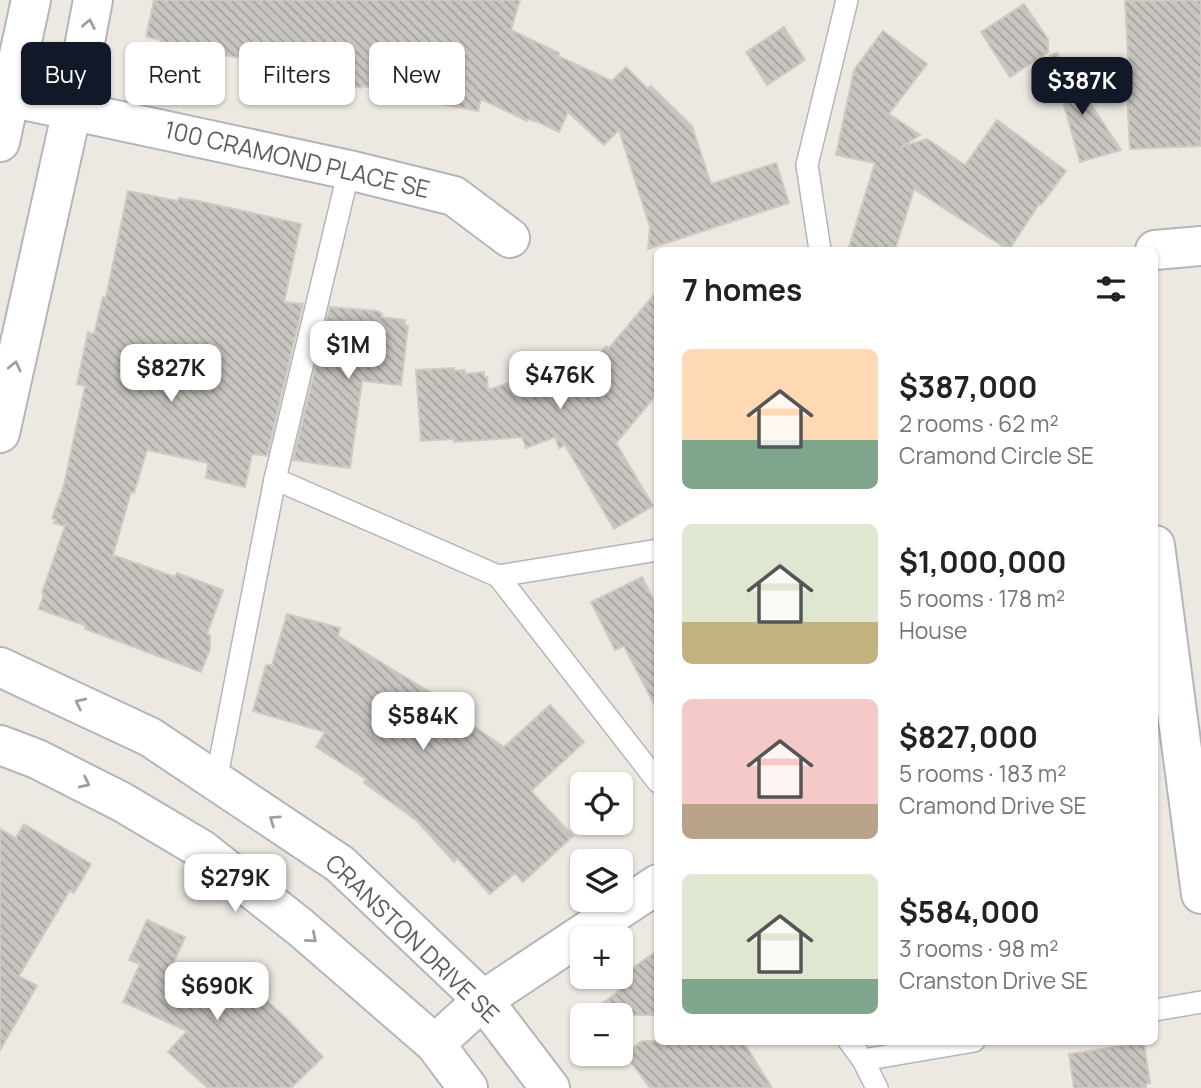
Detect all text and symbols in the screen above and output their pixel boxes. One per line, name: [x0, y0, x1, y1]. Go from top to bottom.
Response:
one-way arrow: [80, 18, 95, 30]
chip: Buy: [21, 42, 111, 105]
chip: Rent: [125, 42, 225, 105]
chip: Filters: [239, 42, 355, 105]
chip: New: [369, 42, 465, 105]
pin: $387K: [1033, 58, 1131, 117]
text: $387K: [1047, 64, 1117, 96]
street label: 100 CRAMOND PLACE SE: [161, 112, 433, 205]
text: 7 homes: [682, 269, 802, 310]
icon: filters: [1092, 270, 1130, 308]
pin: $1M: [314, 322, 382, 381]
text: $1M: [326, 328, 370, 360]
pin: $827K: [122, 344, 220, 404]
text: $827K: [136, 351, 206, 383]
pin: $476K: [511, 352, 609, 411]
text: $476K: [525, 358, 595, 390]
one-way arrow: [6, 360, 21, 372]
text: $387,000: [899, 366, 1038, 407]
icon: home: [738, 377, 822, 461]
text: 2 rooms · 62 m²: [899, 407, 1059, 439]
text: Cramond Circle SE: [899, 439, 1094, 471]
text: $1,000,000: [899, 541, 1066, 582]
icon: home: [738, 552, 822, 636]
text: 5 rooms · 178 m²: [899, 582, 1065, 614]
text: House: [899, 614, 968, 646]
pin: $584K: [374, 692, 472, 752]
one-way arrow: [75, 697, 87, 711]
text: $584K: [388, 699, 458, 731]
text: $827,000: [899, 716, 1038, 757]
icon: home: [738, 727, 822, 811]
text: 5 rooms · 183 m²: [899, 757, 1066, 789]
map controls: [570, 772, 633, 1066]
button: locate: [570, 772, 633, 835]
one-way arrow: [78, 774, 90, 788]
text: Cramond Drive SE: [899, 789, 1087, 821]
one-way arrow: [269, 815, 282, 828]
street label: CRANSTON DRIVE SE: [319, 846, 507, 1030]
button: layers: [570, 849, 633, 912]
pin: $279K: [186, 855, 284, 914]
text: $279K: [200, 861, 270, 893]
text: $584,000: [899, 891, 1040, 932]
icon: home: [738, 902, 822, 986]
button: +: [570, 926, 633, 989]
one-way arrow: [304, 930, 317, 942]
text: 3 rooms · 98 m²: [899, 932, 1059, 964]
pin: $690K: [168, 962, 266, 1022]
text: Cranston Drive SE: [899, 964, 1088, 996]
text: $690K: [181, 969, 253, 1001]
button: −: [570, 1003, 633, 1066]

